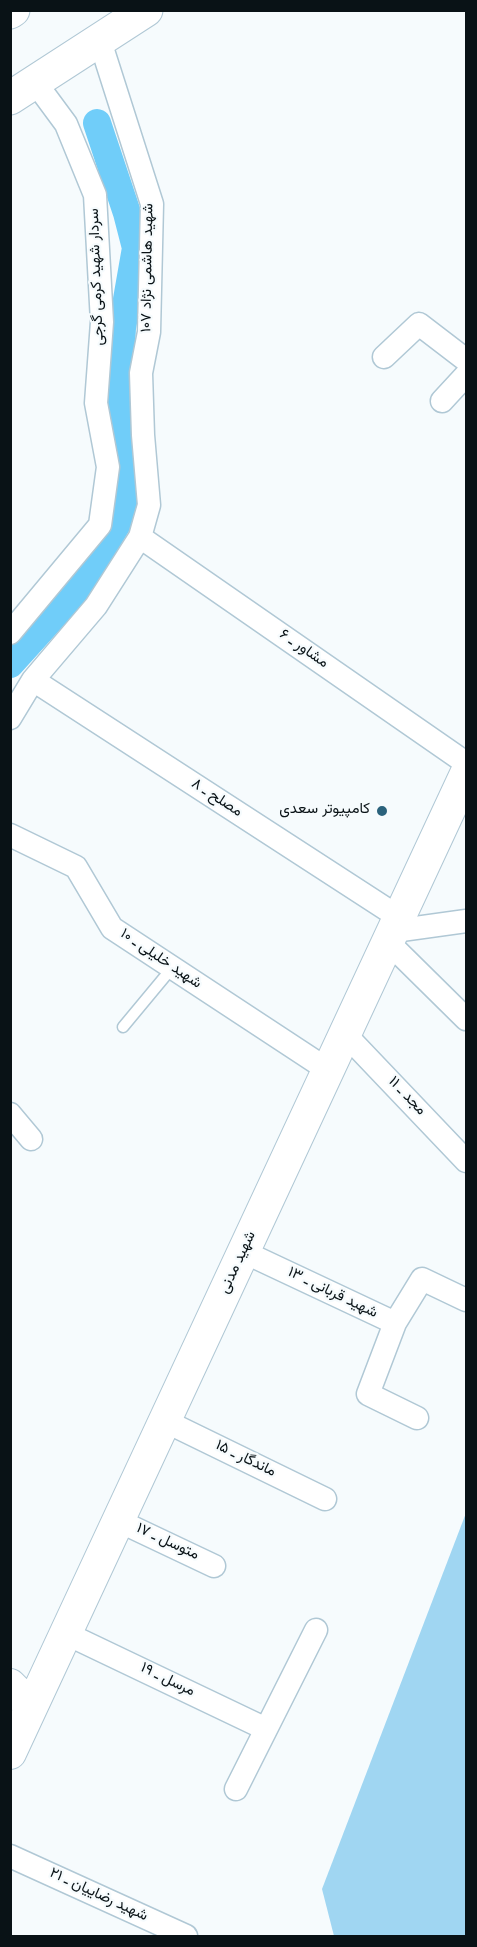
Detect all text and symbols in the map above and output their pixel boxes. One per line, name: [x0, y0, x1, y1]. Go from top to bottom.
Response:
street label: شهید هاشمی نژاد ۱۰۷: [139, 203, 159, 333]
street label: سردار شهید کرمی گرجی: [87, 208, 109, 346]
street label: مشاور ـ ۶: [275, 627, 331, 673]
street label: مصلح ـ ۸: [187, 776, 245, 822]
place label: کامپیوتر سعدی: [279, 802, 370, 820]
marker: کامپیوتر سعدی: [375, 804, 389, 818]
street label: شهید خلیلی ـ ۱۰: [116, 926, 204, 994]
street label: مجد ـ ۱۱: [383, 1074, 429, 1120]
street label: شهید مدنی: [217, 1229, 261, 1297]
street label: شهید قربانی ـ ۱۳: [284, 1264, 380, 1324]
street label: ماندگار ـ ۱۵: [212, 1438, 278, 1482]
street label: متوسل ـ ۱۷: [133, 1521, 201, 1565]
street label: مرسل ـ ۱۹: [137, 1660, 197, 1702]
street label: شهید رضاییان ـ ۲۱: [46, 1865, 150, 1927]

